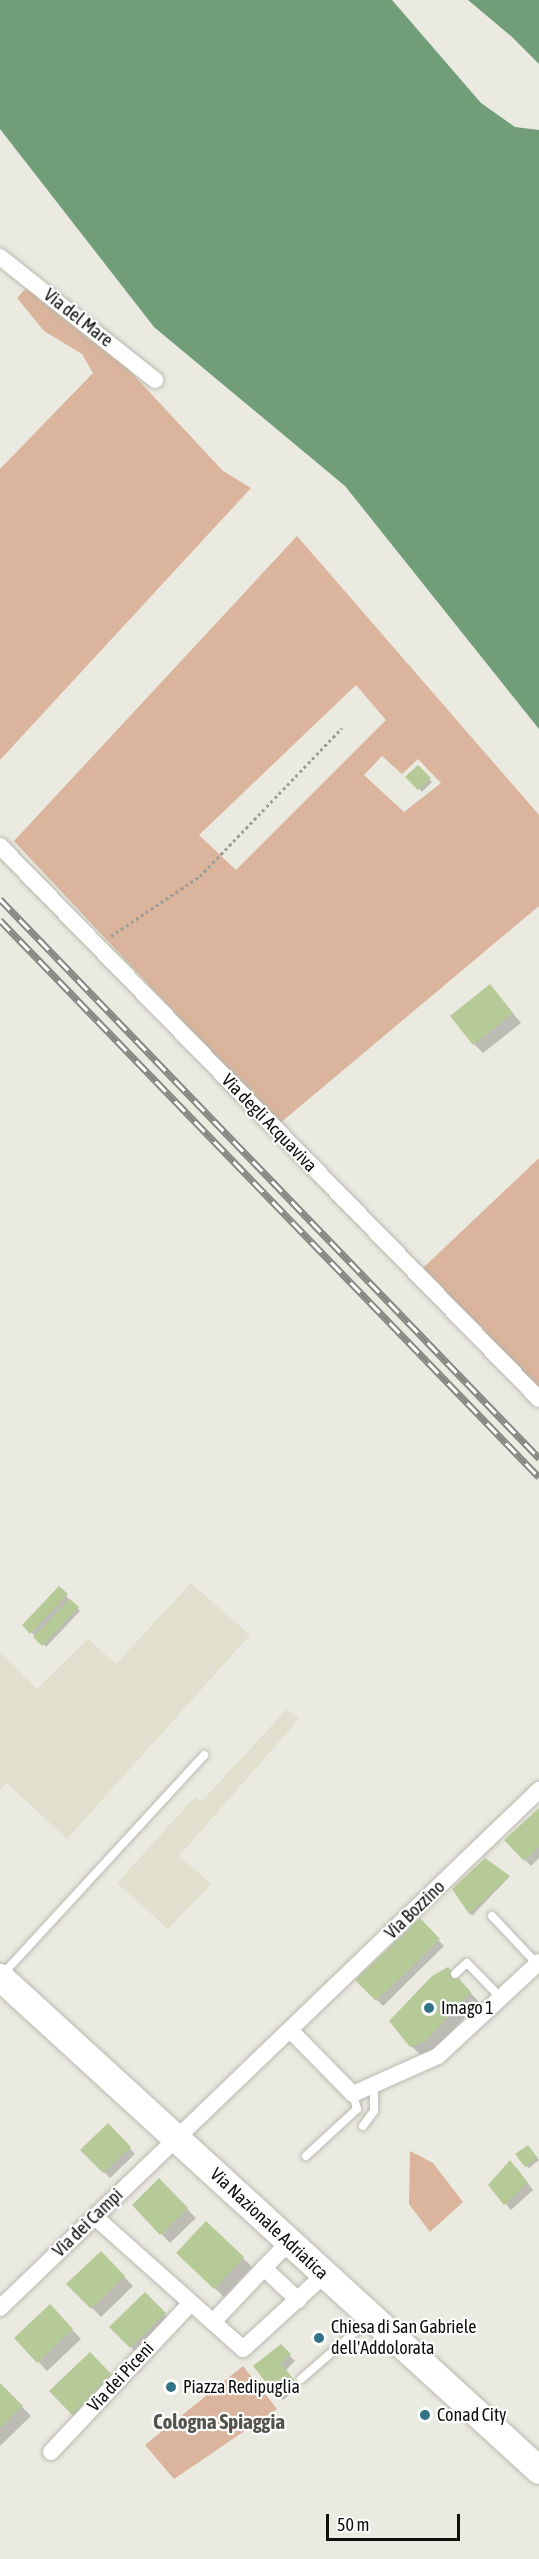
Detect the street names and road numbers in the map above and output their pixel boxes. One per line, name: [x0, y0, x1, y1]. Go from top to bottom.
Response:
street label: Via del Mare: [39, 284, 117, 352]
street label: Via degli Acquaviva: [217, 1070, 321, 1176]
street label: Via Bozzino: [381, 1876, 449, 1944]
street label: Via Nazionale Adriatica: [205, 2164, 333, 2284]
street label: Via dei Campi: [48, 2184, 128, 2262]
street label: Via dei Piceni: [83, 2338, 159, 2416]

